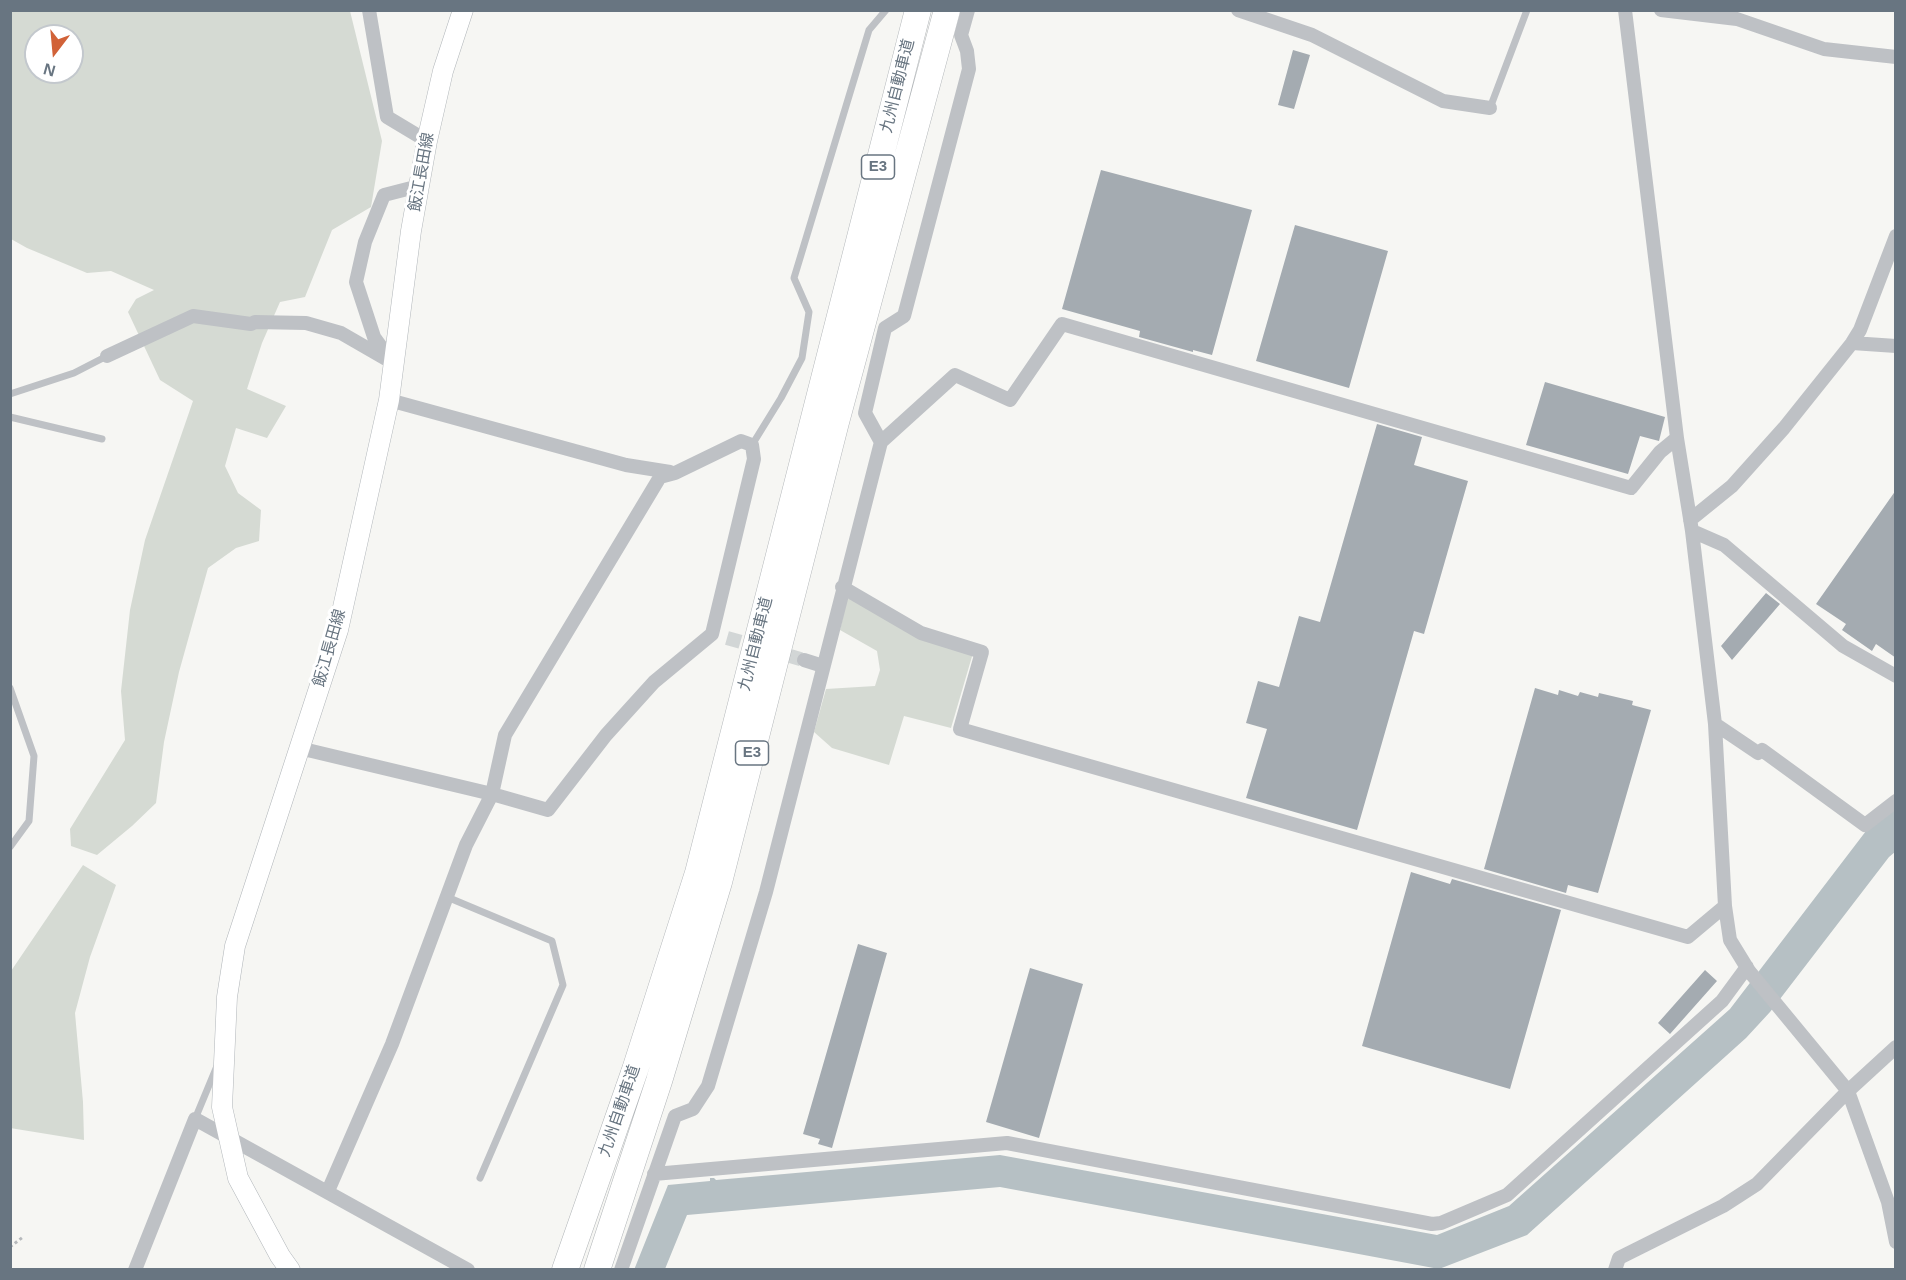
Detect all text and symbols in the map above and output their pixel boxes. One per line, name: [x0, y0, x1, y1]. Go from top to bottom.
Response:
north arrow: [24, 24, 84, 84]
street label: 九州自動車道: [877, 37, 919, 135]
text: N: [42, 60, 57, 80]
street label: 飯江長田線: [406, 131, 438, 213]
road number: E3: [862, 155, 894, 179]
street label: 九州自動車道: [735, 595, 777, 693]
street label: 飯江長田線: [310, 607, 350, 689]
road number: E3: [736, 741, 768, 765]
street label: 九州自動車道: [595, 1062, 645, 1160]

